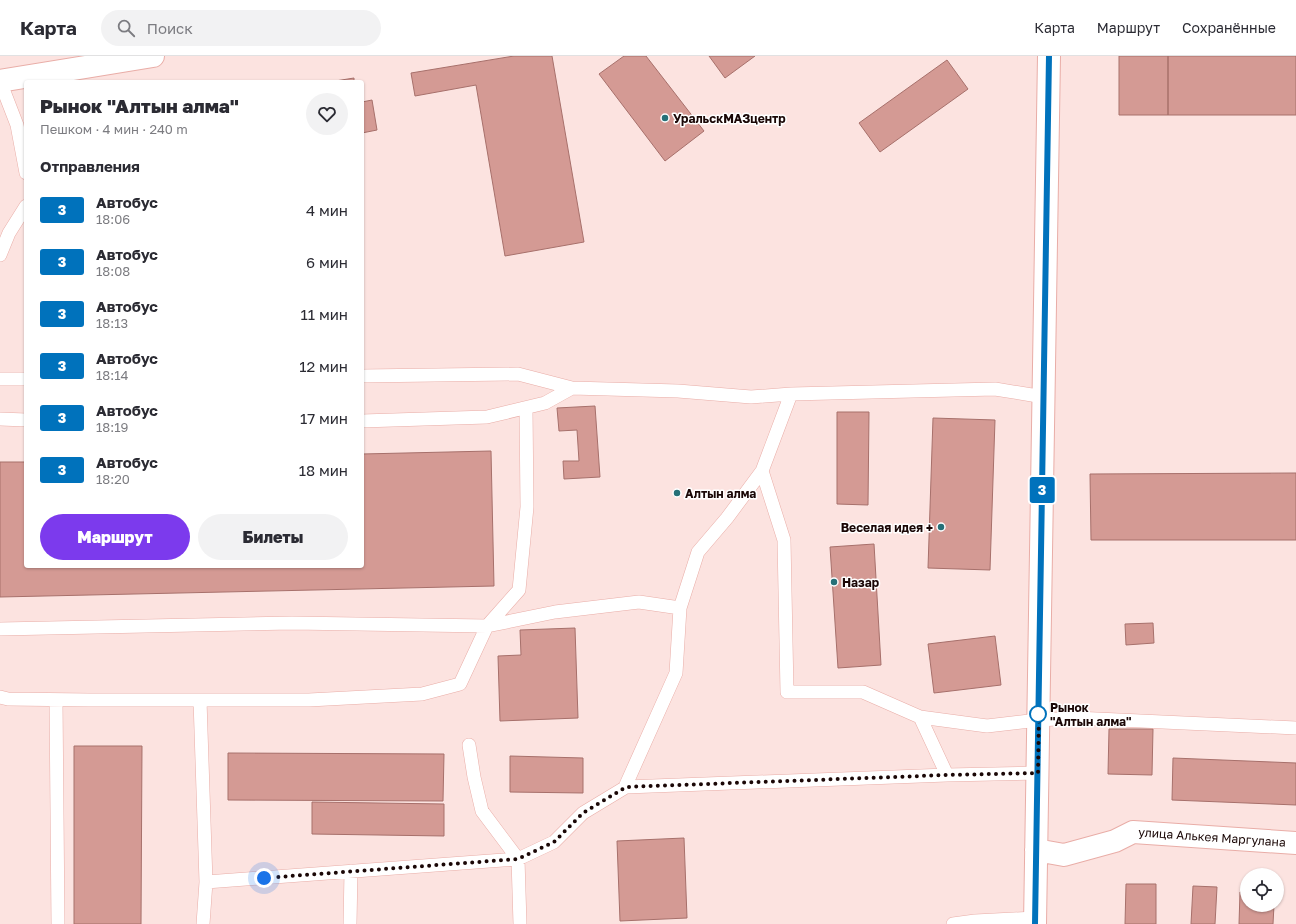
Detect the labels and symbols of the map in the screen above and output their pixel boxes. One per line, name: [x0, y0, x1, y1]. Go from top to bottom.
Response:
place label: УральскМАЗцентр: [673, 111, 786, 126]
marker: УральскМАЗцентр: [660, 113, 670, 123]
line badge: 3: [1029, 477, 1055, 503]
place label: Алтын алма: [685, 486, 756, 501]
marker: Алтын алма: [672, 488, 682, 498]
place label: Веселая идея +: [841, 520, 933, 535]
marker: Веселая идея +: [936, 522, 946, 532]
place label: Назар: [842, 575, 880, 590]
marker: Назар: [829, 577, 839, 587]
place label: Рынок "Алтын алма": [1050, 700, 1131, 729]
marker: Рынок "Алтын алма": [1029, 705, 1047, 723]
street label: улица Алькея Маргулана: [1138, 824, 1286, 850]
your location: [254, 868, 274, 888]

